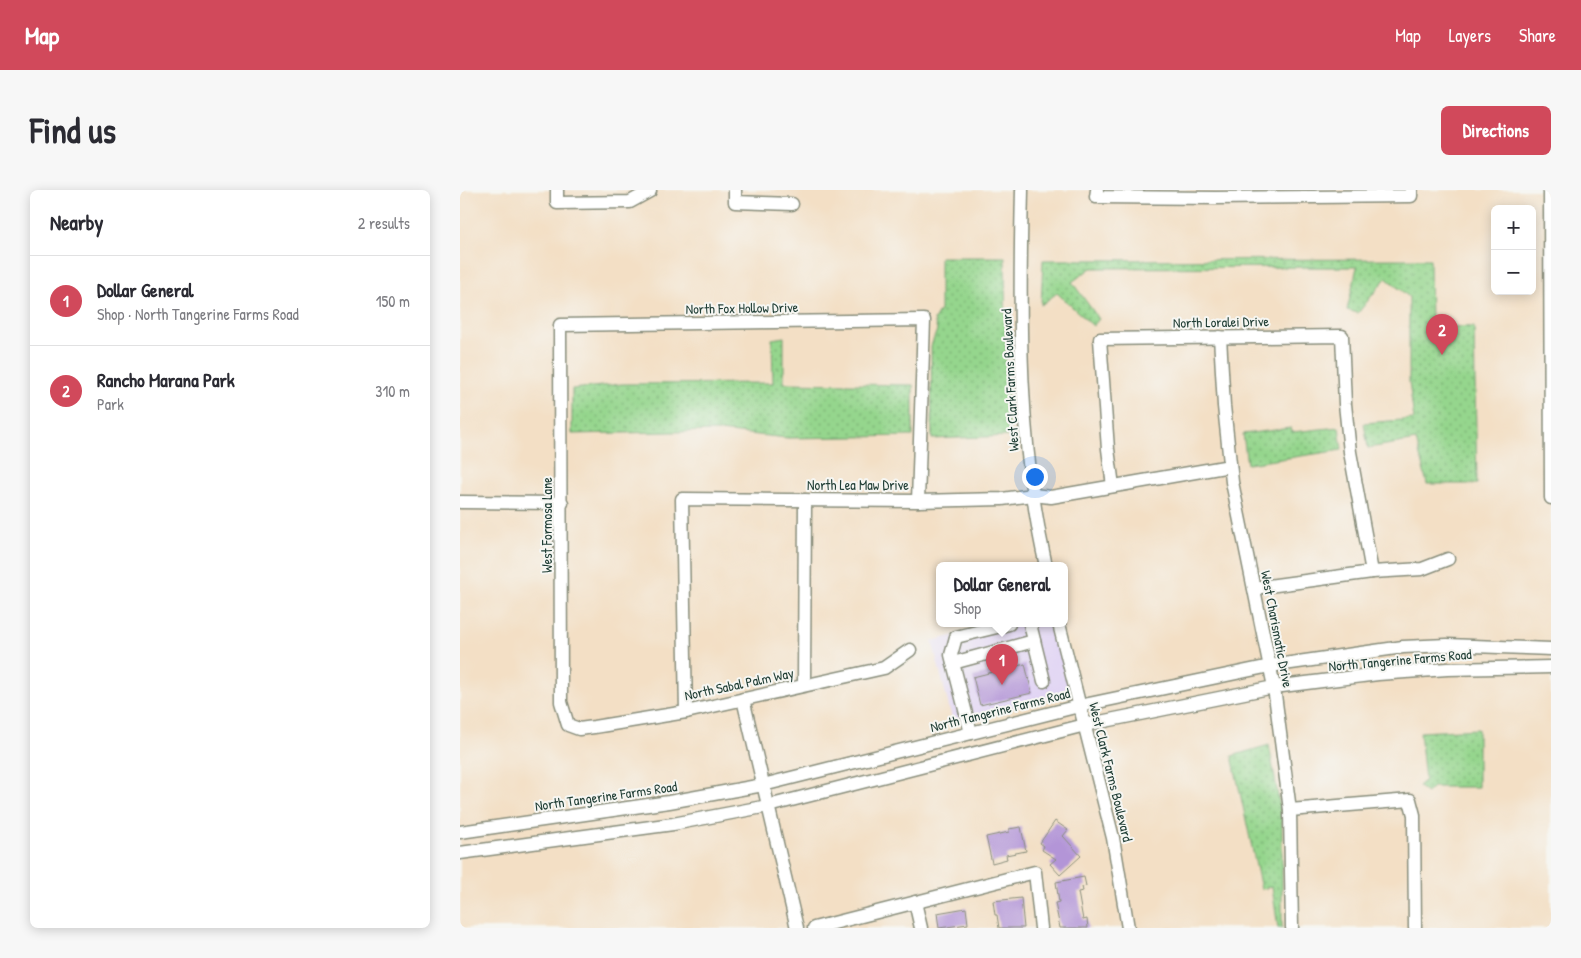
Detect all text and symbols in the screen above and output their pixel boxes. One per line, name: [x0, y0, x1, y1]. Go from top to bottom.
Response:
text: Map: [25, 19, 59, 51]
text: Map: [1395, 23, 1421, 48]
text: Layers: [1449, 23, 1491, 48]
text: Share: [1519, 23, 1556, 48]
button: Directions: [1441, 106, 1551, 155]
text: Find us: [30, 107, 116, 154]
map controls: [1491, 205, 1536, 295]
button: +: [1491, 205, 1536, 250]
text: Nearby: [50, 208, 103, 237]
text: 2 results: [358, 212, 410, 234]
button: −: [1491, 250, 1536, 295]
text: Dollar General: [97, 277, 194, 303]
text: 1: [63, 290, 69, 312]
text: 150 m: [376, 290, 410, 312]
street label: North Fox Hollow Drive: [685, 297, 799, 318]
text: Shop · North Tangerine Farms Road: [97, 303, 299, 325]
street label: West Clark Farms Boulevard: [996, 308, 1023, 452]
street label: North Loralei Drive: [1173, 311, 1270, 332]
pin: 2: [1426, 314, 1458, 355]
text: Rancho Marana Park: [97, 367, 235, 393]
text: 2: [62, 380, 70, 402]
text: 310 m: [375, 380, 410, 402]
text: Park: [97, 393, 124, 415]
your location: [1022, 464, 1048, 490]
street label: North Lea Maw Drive: [807, 475, 909, 494]
street label: West Formosa Lane: [537, 477, 556, 573]
popup: [936, 562, 1068, 627]
street label: West Charismatic Drive: [1257, 569, 1298, 689]
text: Dollar General: [954, 571, 1050, 597]
text: Shop: [954, 597, 981, 619]
pin: 1: [986, 644, 1018, 685]
street label: North Tangerine Farms Road: [1328, 644, 1473, 676]
street label: North Sabal Palm Way: [683, 663, 796, 705]
street label: North Tangerine Farms Road: [928, 683, 1073, 737]
street label: West Clark Farms Boulevard: [1085, 700, 1138, 844]
street label: North Tangerine Farms Road: [534, 776, 679, 816]

